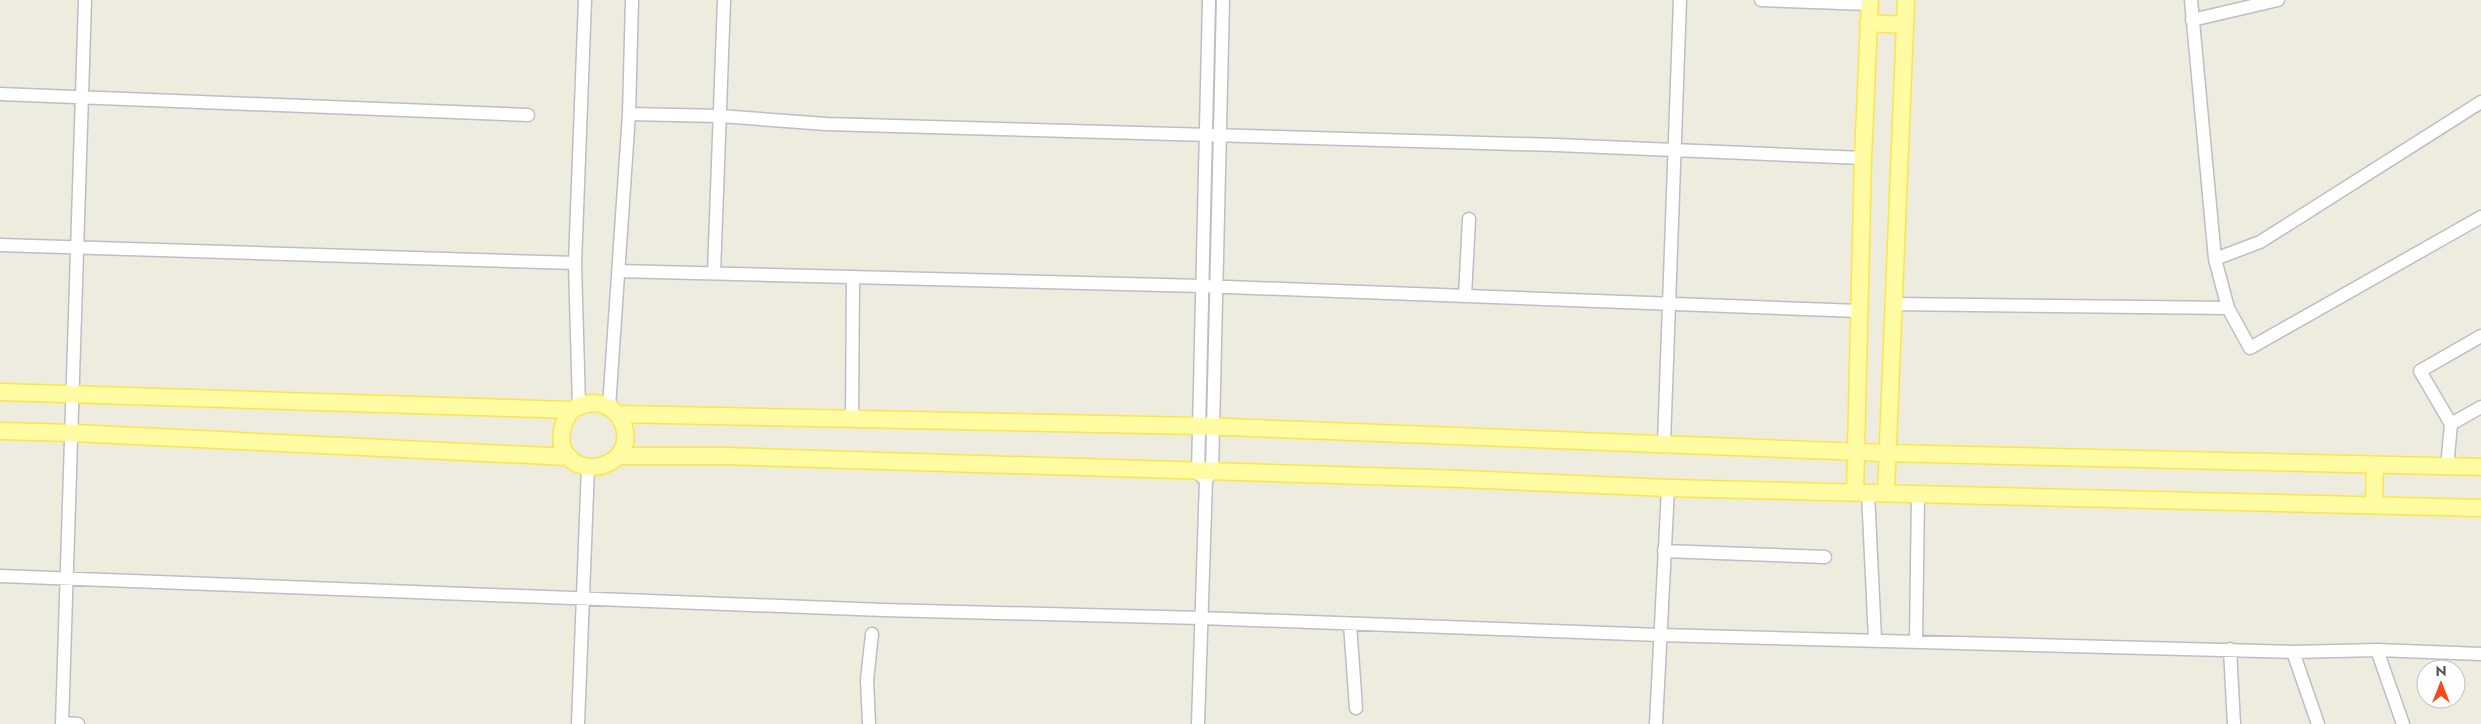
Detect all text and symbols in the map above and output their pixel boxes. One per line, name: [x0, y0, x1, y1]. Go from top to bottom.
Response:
north arrow: [2416, 659, 2466, 709]
text: N: [2435, 661, 2447, 681]

